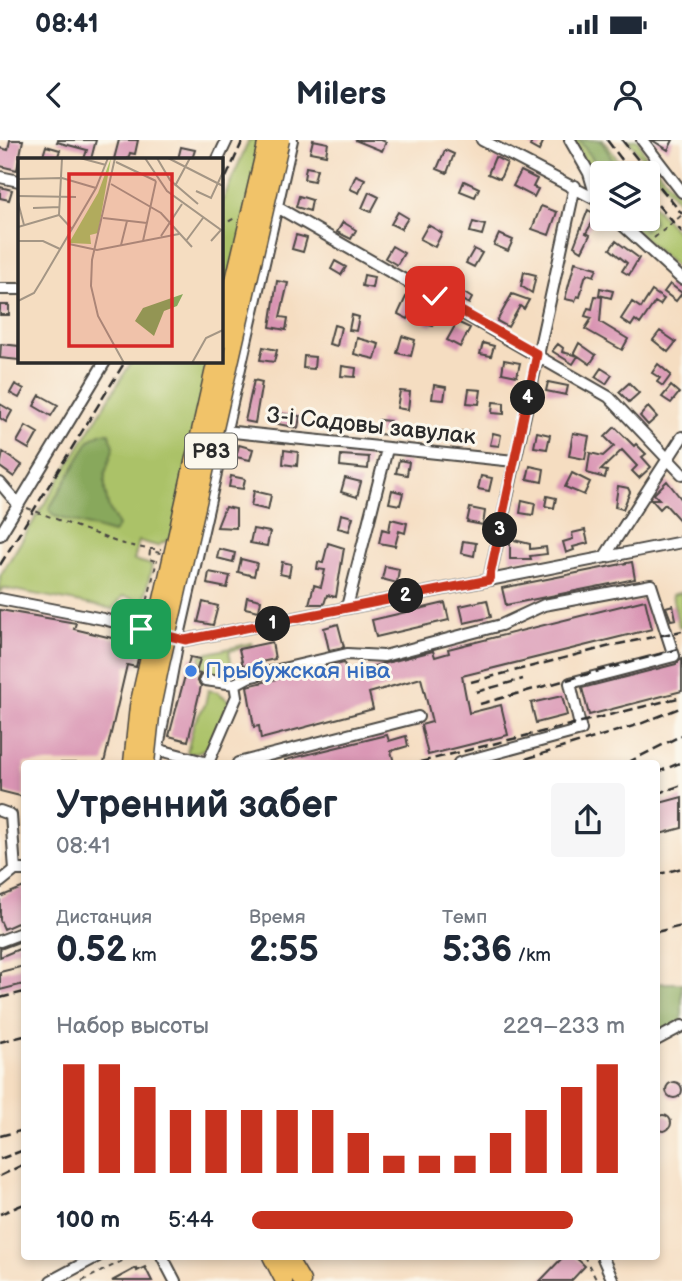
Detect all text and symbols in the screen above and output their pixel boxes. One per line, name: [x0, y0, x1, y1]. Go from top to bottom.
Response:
text: 08:41: [35, 9, 99, 40]
text: Milers: [296, 75, 386, 114]
icon: back: [35, 76, 73, 114]
icon: person: [609, 76, 647, 114]
inset map: [18, 158, 222, 362]
map controls: [590, 161, 660, 231]
button: layers: [590, 161, 660, 231]
pin: [405, 266, 465, 326]
icon: check: [416, 277, 454, 315]
pin: 4: [510, 380, 546, 416]
text: 4: [522, 386, 533, 409]
street label: 3-і Садовы завулак: [265, 401, 478, 451]
road number: Р83: [185, 434, 237, 468]
pin: 3: [482, 512, 518, 548]
text: 3: [494, 518, 505, 541]
pin: 2: [388, 578, 424, 614]
text: 2: [400, 584, 411, 607]
pin: [111, 599, 171, 659]
pin: 1: [256, 606, 290, 642]
icon: arrive: [122, 610, 160, 648]
text: 1: [269, 612, 277, 635]
place label: Прыбужская ніва: [205, 657, 391, 685]
marker: Прыбужская ніва: [183, 663, 199, 679]
text: Утренний забег: [56, 783, 338, 828]
button: share: [551, 783, 625, 857]
text: 08:41: [56, 832, 111, 860]
text: Дистанция: [56, 906, 152, 929]
text: Время: [249, 906, 305, 929]
text: Темп: [442, 906, 487, 929]
text: 0.52: [56, 929, 127, 972]
text: 2:55: [249, 929, 319, 972]
text: 5:36: [442, 929, 512, 972]
text: km: [127, 944, 157, 967]
text: /km: [512, 944, 551, 967]
text: Набор высоты: [56, 1012, 209, 1040]
text: 229–233 m: [503, 1012, 625, 1040]
text: 100 m: [56, 1206, 120, 1234]
text: 5:44: [168, 1206, 214, 1234]

